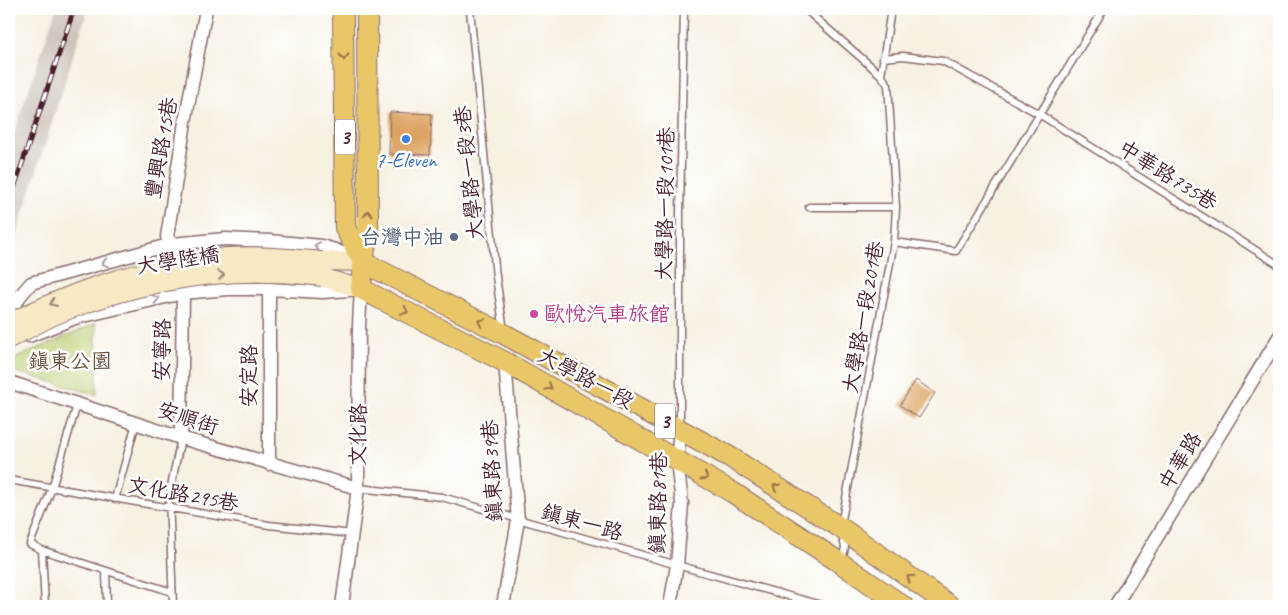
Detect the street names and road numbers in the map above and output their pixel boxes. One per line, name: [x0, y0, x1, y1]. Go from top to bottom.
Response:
street label: 豐興路15巷: [139, 95, 183, 201]
street label: 大學路一段3巷: [449, 104, 489, 242]
road number: 3: [335, 120, 355, 154]
street label: 大學路一段101巷: [651, 127, 679, 281]
street label: 中華路735巷: [1113, 134, 1223, 216]
street label: 大學路一段201巷: [837, 239, 889, 395]
street label: 大學陸橋: [134, 241, 222, 279]
street label: 安寧路: [148, 318, 176, 382]
street label: 大學路一段: [534, 342, 638, 414]
street label: 安定路: [236, 345, 262, 408]
street label: 安順街: [154, 396, 222, 440]
street label: 文化路: [344, 403, 372, 467]
road number: 3: [655, 404, 675, 438]
street label: 鎮東路39巷: [476, 419, 508, 523]
street label: 中華路: [1153, 427, 1207, 495]
street label: 鎮東路81巷: [644, 451, 672, 555]
street label: 文化路295巷: [125, 471, 241, 517]
street label: 鎮東一路: [538, 498, 626, 546]

